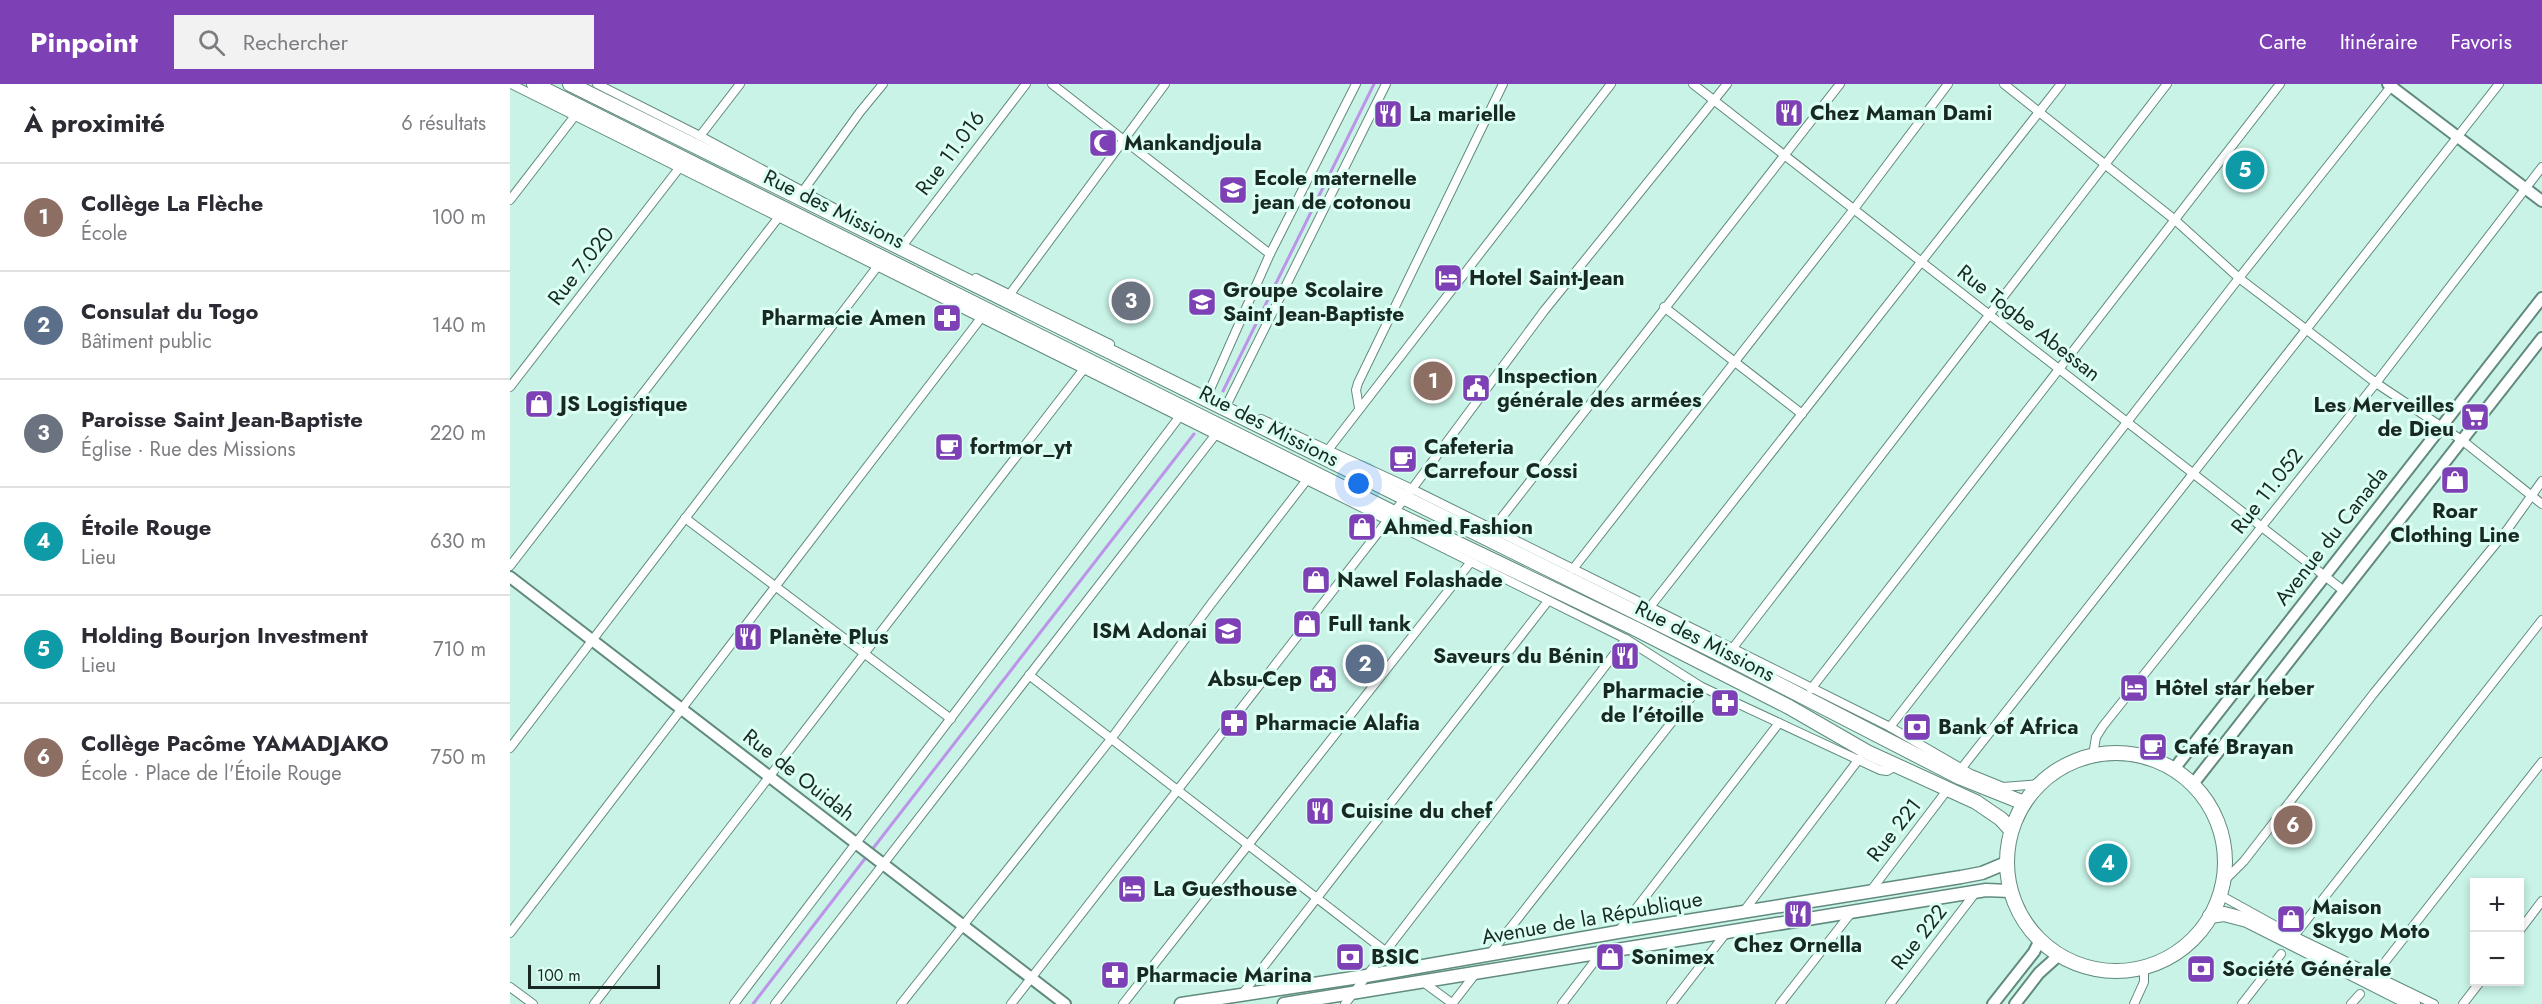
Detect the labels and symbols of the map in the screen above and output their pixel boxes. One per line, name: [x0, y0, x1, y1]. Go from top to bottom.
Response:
restaurant icon: Chez Maman Dami: [1773, 97, 1805, 129]
restaurant icon: La marielle: [1372, 98, 1404, 130]
place label: Chez Maman Dami: [1810, 98, 1992, 128]
place label: La marielle: [1409, 99, 1516, 129]
street label: Rue 11.016: [908, 104, 992, 202]
mosque icon: Mankandjoula: [1087, 127, 1119, 159]
place label: Mankandjoula: [1124, 128, 1262, 158]
pin: 5: [2226, 148, 2264, 193]
street label: Rue des Missions: [759, 162, 909, 256]
place label: Ecole maternelle jean de cotonou: [1252, 163, 1417, 217]
school or university icon: Ecole maternelle jean de cotonou: [1217, 174, 1249, 206]
street label: Rue 7.020: [541, 220, 621, 312]
street label: Rue Togbe Abessan: [1951, 257, 2107, 389]
hotel icon: Hotel Saint-Jean: [1432, 262, 1464, 294]
place label: Hotel Saint-Jean: [1469, 263, 1625, 293]
place label: Groupe Scolaire Saint Jean-Baptiste: [1223, 275, 1404, 329]
pin: 3: [1112, 278, 1150, 324]
school or university icon: Groupe Scolaire Saint Jean-Baptiste: [1186, 286, 1218, 318]
pharmacy icon: Pharmacie Amen: [931, 302, 963, 334]
place label: Pharmacie Amen: [761, 303, 926, 333]
pin: 1: [1414, 358, 1452, 404]
place label: Inspection générale des armées: [1497, 361, 1702, 415]
public building icon: Inspection générale des armées: [1460, 372, 1492, 404]
street label: Rue des Missions: [1194, 378, 1344, 474]
shop icon: JS Logistique: [523, 388, 555, 420]
place label: JS Logistique: [556, 389, 688, 419]
place label: Les Merveilles de Dieu: [2313, 390, 2454, 444]
supermarket icon: Les Merveilles de Dieu: [2459, 401, 2491, 433]
cafe icon: fortmor_yt: [933, 431, 965, 463]
place label: fortmor_yt: [970, 432, 1072, 462]
place label: Cafeteria Carrefour Cossi: [1424, 432, 1578, 486]
street label: Rue 11.052: [2224, 442, 2310, 540]
cafe icon: Cafeteria Carrefour Cossi: [1387, 443, 1419, 475]
street label: Avenue du Canada: [2267, 460, 2395, 612]
shop icon: Roar Clothing Line: [2439, 464, 2471, 496]
your location: [1344, 469, 1373, 498]
place label: Roar Clothing Line: [2390, 496, 2520, 550]
shop icon: Ahmed Fashion: [1346, 511, 1378, 543]
place label: Ahmed Fashion: [1382, 512, 1533, 542]
shop icon: Nawel Folashade: [1300, 564, 1332, 596]
place label: Nawel Folashade: [1337, 565, 1503, 595]
street label: Rue des Missions: [1630, 593, 1780, 689]
shop icon: Full tank: [1291, 608, 1323, 640]
place label: Full tank: [1328, 609, 1411, 639]
school or university icon: ISM Adonai: [1212, 615, 1244, 647]
place label: ISM Adonai: [1092, 616, 1207, 646]
restaurant icon: Planète Plus: [732, 621, 764, 653]
place label: Planète Plus: [769, 622, 889, 652]
restaurant icon: Saveurs du Bénin: [1609, 640, 1641, 672]
place label: Saveurs du Bénin: [1433, 641, 1604, 671]
pin: 2: [1346, 642, 1384, 686]
public building icon: Absu-Cep: [1307, 663, 1339, 695]
place label: Absu-Cep: [1207, 664, 1302, 694]
hotel icon: Hôtel star heber: [2118, 672, 2150, 704]
place label: Hôtel star heber: [2155, 673, 2315, 703]
place label: Pharmacie de l’étoille: [1601, 676, 1704, 730]
pharmacy icon: Pharmacie de l’étoille: [1709, 687, 1741, 719]
pharmacy icon: Pharmacie Alafia: [1218, 707, 1250, 739]
place label: Pharmacie Alafia: [1255, 708, 1420, 738]
bank icon: Bank of Africa: [1901, 711, 1933, 743]
place label: Bank of Africa: [1938, 712, 2078, 742]
street label: Rue de Ouidah: [737, 722, 861, 828]
cafe icon: Café Brayan: [2137, 731, 2169, 763]
place label: Café Brayan: [2174, 732, 2294, 762]
street label: Rue 221: [1860, 792, 1928, 868]
restaurant icon: Cuisine du chef: [1304, 795, 1336, 827]
place label: Cuisine du chef: [1341, 796, 1493, 826]
pin: 6: [2274, 802, 2312, 848]
pin: 4: [2088, 840, 2128, 886]
hotel icon: La Guesthouse: [1116, 873, 1148, 905]
place label: La Guesthouse: [1153, 874, 1297, 904]
street label: Avenue de la République: [1479, 884, 1705, 952]
place label: Maison Skygo Moto: [2312, 892, 2430, 946]
restaurant icon: Chez Ornella: [1782, 898, 1814, 930]
street label: Rue 222: [1884, 898, 1954, 976]
shop icon: Maison Skygo Moto: [2275, 903, 2307, 935]
place label: Chez Ornella: [1734, 930, 1862, 960]
bank icon: BSIC: [1334, 941, 1366, 973]
shop icon: Sonimex: [1594, 941, 1626, 973]
place label: BSIC: [1371, 942, 1420, 972]
place label: Sonimex: [1631, 942, 1715, 972]
bank icon: Société Générale: [2185, 953, 2217, 985]
place label: Société Générale: [2222, 954, 2392, 984]
pharmacy icon: Pharmacie Marina: [1099, 959, 1131, 991]
place label: Pharmacie Marina: [1136, 960, 1312, 990]
scale bar: [528, 962, 660, 990]

